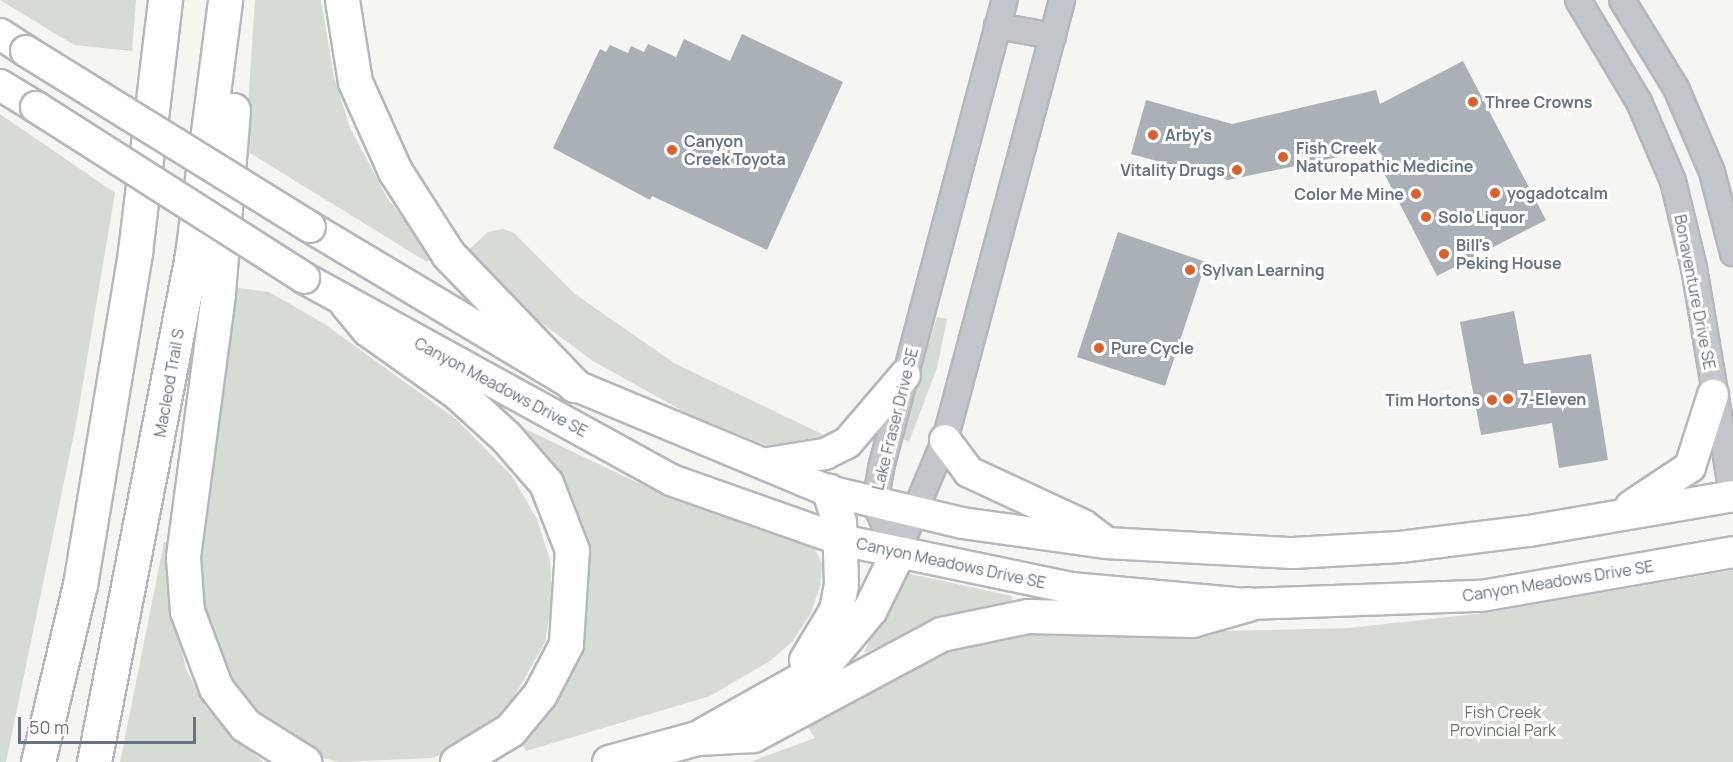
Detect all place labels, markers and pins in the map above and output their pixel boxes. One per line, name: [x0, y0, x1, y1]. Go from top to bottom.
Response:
place label: Three Crowns: [1485, 92, 1593, 112]
marker: Three Crowns: [1466, 95, 1480, 109]
place label: Arby's: [1165, 125, 1212, 145]
marker: Arby's: [1146, 128, 1160, 142]
place label: Canyon Creek Toyota: [684, 131, 786, 169]
place label: Fish Creek Naturopathic Medicine: [1296, 138, 1473, 176]
marker: Canyon Creek Toyota: [665, 143, 679, 157]
marker: Fish Creek Naturopathic Medicine: [1274, 148, 1292, 166]
place label: Vitality Drugs: [1121, 160, 1225, 180]
marker: Vitality Drugs: [1230, 163, 1244, 177]
place label: yogadotcalm: [1507, 183, 1608, 203]
place label: Color Me Mine: [1294, 184, 1404, 204]
marker: yogadotcalm: [1488, 186, 1502, 200]
marker: Color Me Mine: [1409, 187, 1423, 201]
place label: Solo Liquor: [1438, 207, 1525, 227]
marker: Solo Liquor: [1419, 210, 1433, 224]
place label: Bill's Peking House: [1456, 235, 1562, 273]
marker: Bill's Peking House: [1437, 247, 1451, 261]
place label: Sylvan Learning: [1202, 260, 1325, 280]
marker: Sylvan Learning: [1183, 263, 1197, 277]
place label: Pure Cycle: [1111, 338, 1194, 358]
marker: Pure Cycle: [1092, 341, 1106, 355]
place label: 7-Eleven: [1520, 389, 1586, 409]
place label: Tim Hortons: [1385, 390, 1480, 410]
marker: 7-Eleven: [1501, 392, 1515, 406]
marker: Tim Hortons: [1485, 393, 1499, 407]

